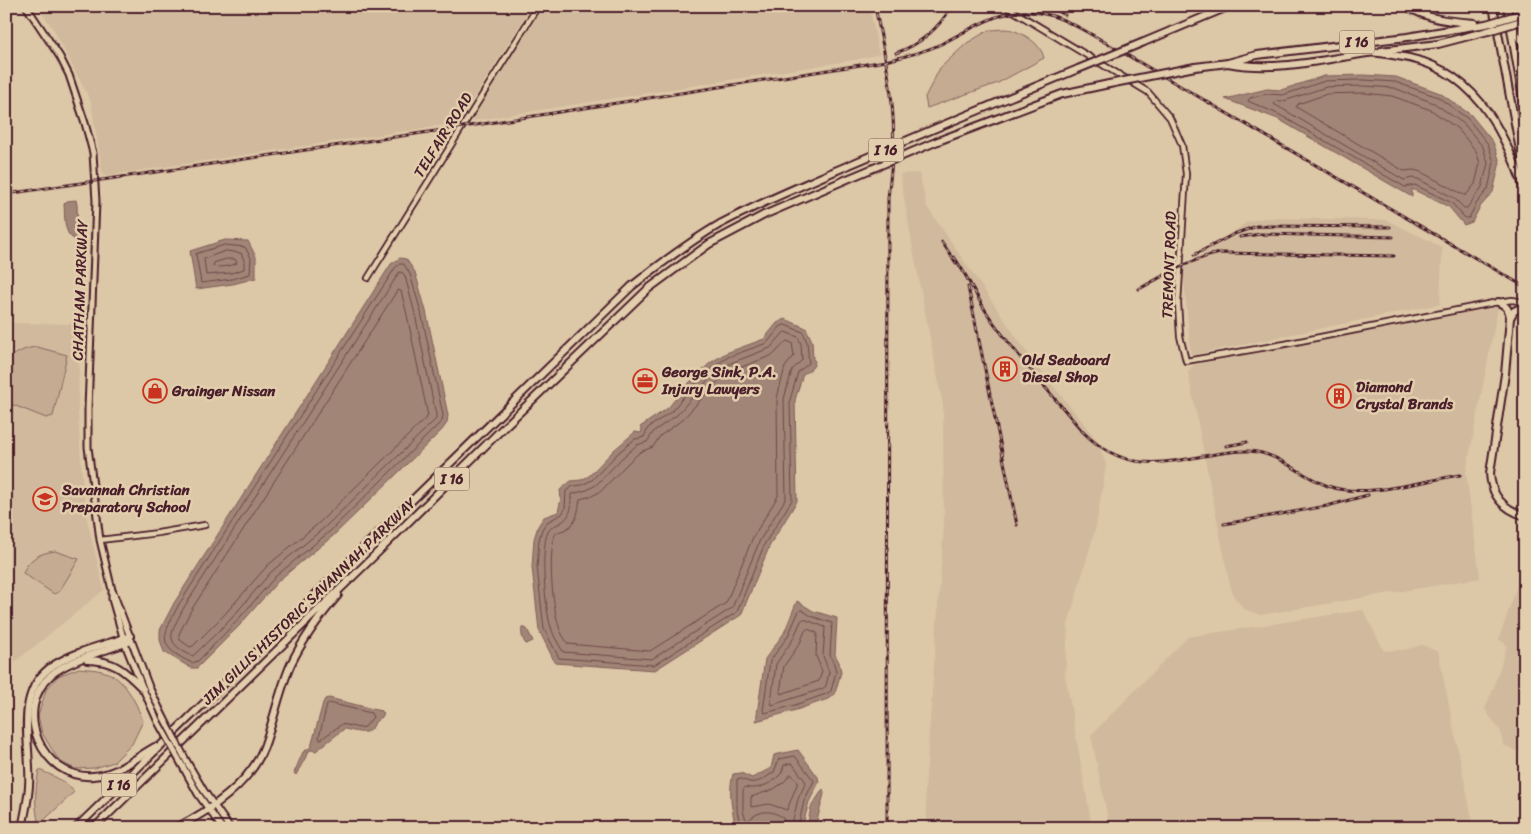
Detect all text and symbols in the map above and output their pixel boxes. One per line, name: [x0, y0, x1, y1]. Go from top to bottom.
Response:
road number: I 16: [1340, 31, 1374, 54]
street label: TELFAIR ROAD: [406, 87, 480, 183]
road number: I 16: [868, 138, 904, 162]
street label: TREMONT ROAD: [1154, 211, 1184, 319]
street label: CHATHAM PARKWAY: [65, 217, 96, 361]
place label: Old Seaboard Diesel Shop: [1021, 347, 1111, 390]
building icon: Old Seaboard Diesel Shop: [992, 356, 1018, 382]
place label: George Sink, P.A. Injury Lawyers: [661, 359, 777, 402]
office icon: George Sink, P.A. Injury Lawyers: [632, 368, 658, 394]
place label: Diamond Crystal Brands: [1355, 374, 1454, 417]
shop icon: Grainger Nissan: [142, 378, 168, 404]
place label: Grainger Nissan: [171, 378, 276, 404]
building icon: Diamond Crystal Brands: [1326, 383, 1352, 409]
road number: I 16: [434, 468, 470, 490]
place label: Savannah Christian Preparatory School: [61, 477, 191, 520]
school or university icon: Savannah Christian Preparatory School: [32, 486, 58, 512]
street label: JIM GILLIS HISTORIC SAVANNAH PARKWAY: [195, 490, 423, 712]
road number: I 16: [102, 774, 136, 796]

